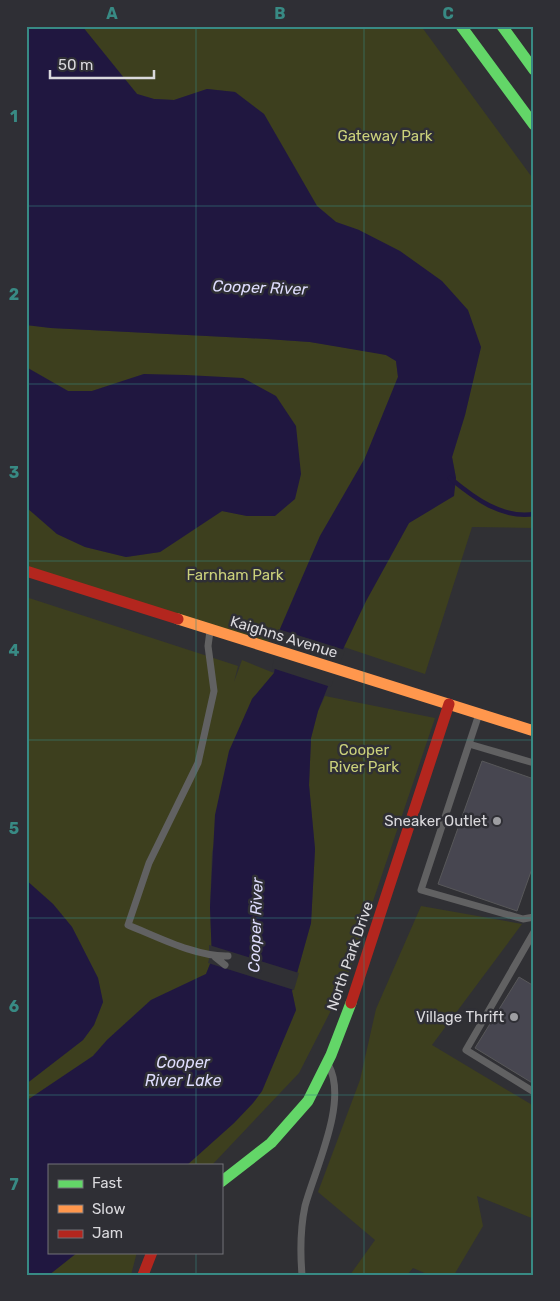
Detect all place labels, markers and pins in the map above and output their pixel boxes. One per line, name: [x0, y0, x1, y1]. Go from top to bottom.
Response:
place label: Sneaker Outlet: [384, 812, 487, 830]
marker: Sneaker Outlet: [491, 815, 503, 827]
place label: Village Thrift: [416, 1008, 504, 1026]
marker: Village Thrift: [508, 1011, 520, 1023]

